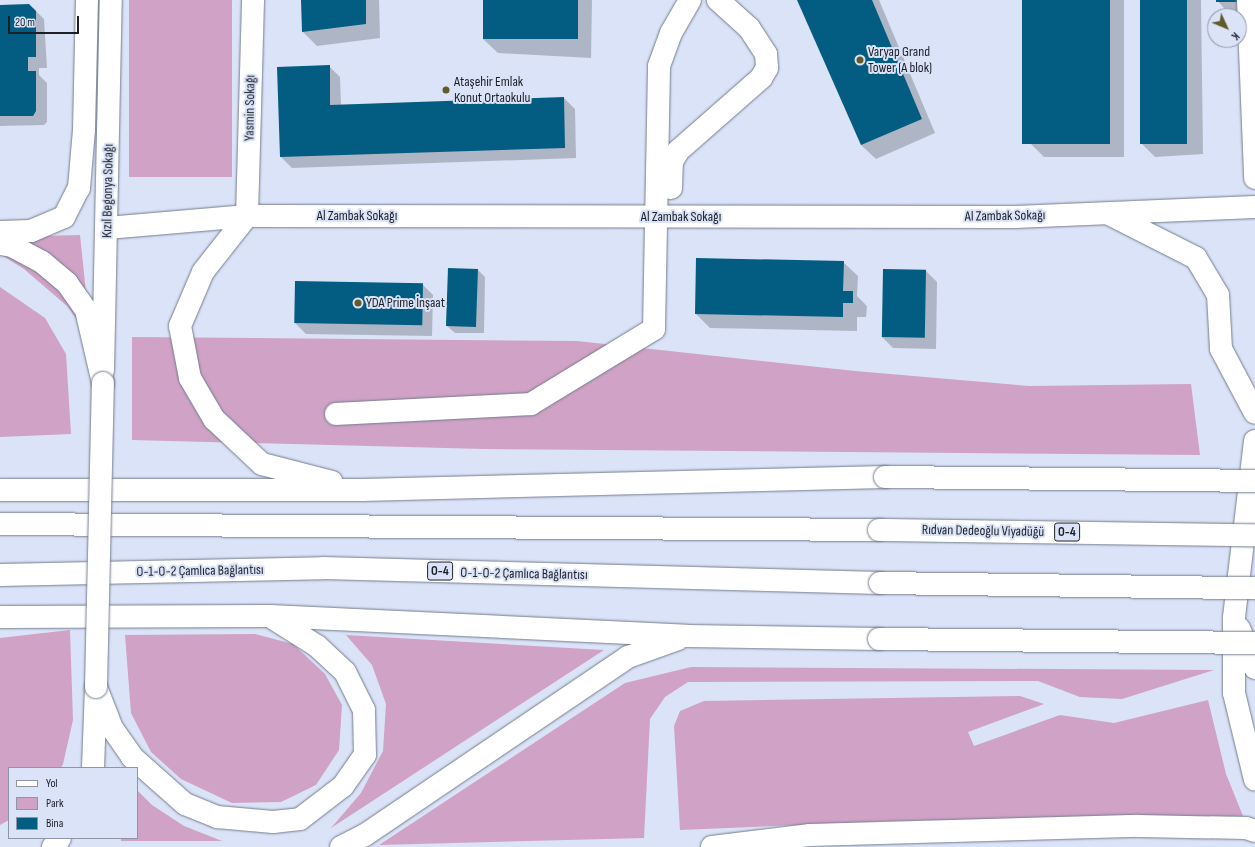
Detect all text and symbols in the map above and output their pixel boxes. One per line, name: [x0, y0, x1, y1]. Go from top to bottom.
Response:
scale bar: [10, 8, 81, 34]
north arrow: [1207, 8, 1247, 48]
text: 20 m: [15, 15, 35, 30]
text: K: [1229, 30, 1242, 42]
place label: Varyap Grand Tower (A blok): [868, 44, 932, 76]
marker: Varyap Grand Tower (A blok): [855, 55, 865, 65]
place label: Ataşehir Emlak Konut Ortaokulu: [454, 74, 530, 106]
street label: Yasmin Sokağı: [241, 75, 259, 141]
marker: Ataşehir Emlak Konut Ortaokulu: [441, 85, 451, 95]
street label: Kızıl Begonya Sokağı: [99, 144, 117, 238]
street label: Al Zambak Sokağı: [965, 207, 1045, 225]
street label: Al Zambak Sokağı: [317, 208, 397, 224]
street label: Al Zambak Sokağı: [641, 209, 721, 225]
place label: YDA Prime İnşaat: [366, 295, 445, 311]
marker: YDA Prime İnşaat: [353, 298, 363, 308]
road number: O-4: [1054, 521, 1080, 543]
street label: Rıdvan Dedeoğlu Viyadüğü: [922, 522, 1044, 540]
road number: O-4: [427, 560, 453, 582]
street label: O-1-O-2 Çamlıca Bağlantısı: [136, 561, 264, 581]
street label: O-1-O-2 Çamlıca Bağlantısı: [460, 564, 588, 584]
legend: [8, 767, 138, 839]
text: Yol: [46, 776, 58, 791]
text: Park: [46, 796, 64, 811]
text: Bina: [46, 816, 63, 831]

